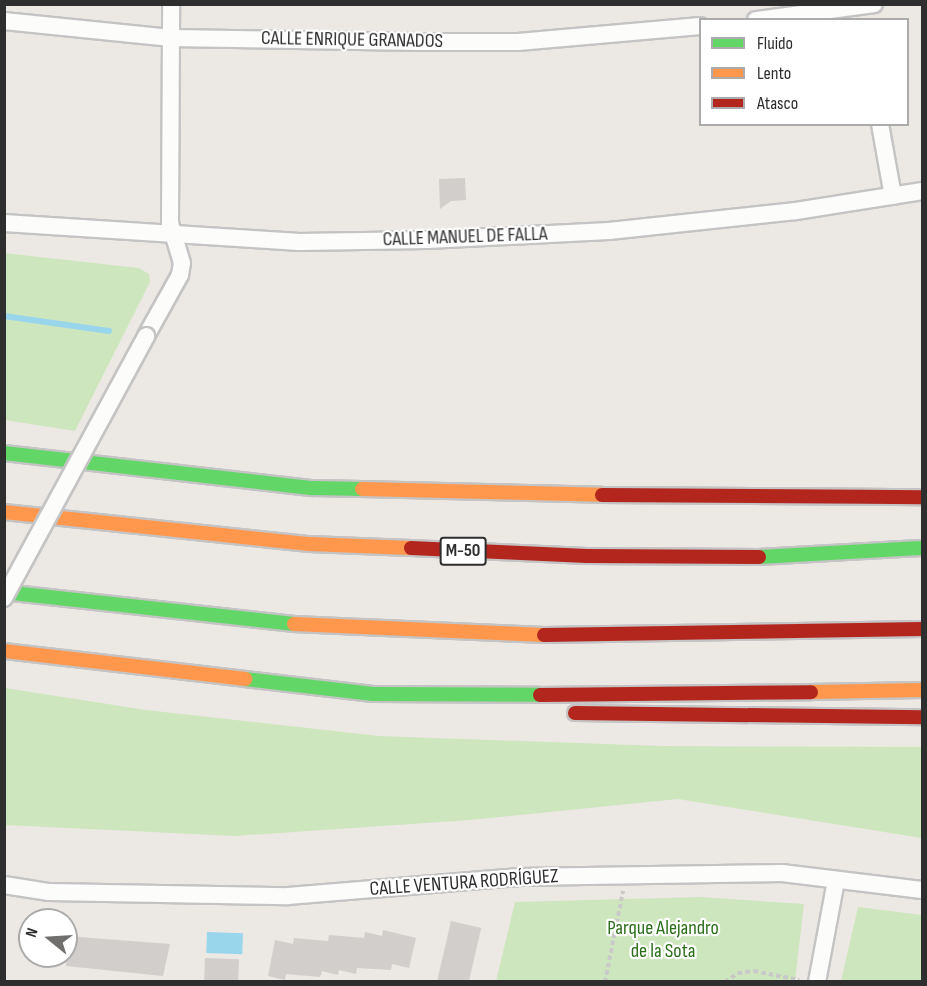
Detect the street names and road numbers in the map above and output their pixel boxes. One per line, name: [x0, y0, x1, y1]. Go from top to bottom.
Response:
street label: CALLE ENRIQUE GRANADOS: [261, 26, 443, 54]
street label: CALLE MANUEL DE FALLA: [382, 222, 548, 252]
road number: M-50: [439, 536, 487, 566]
street label: CALLE VENTURA RODRÍGUEZ: [369, 864, 559, 902]

